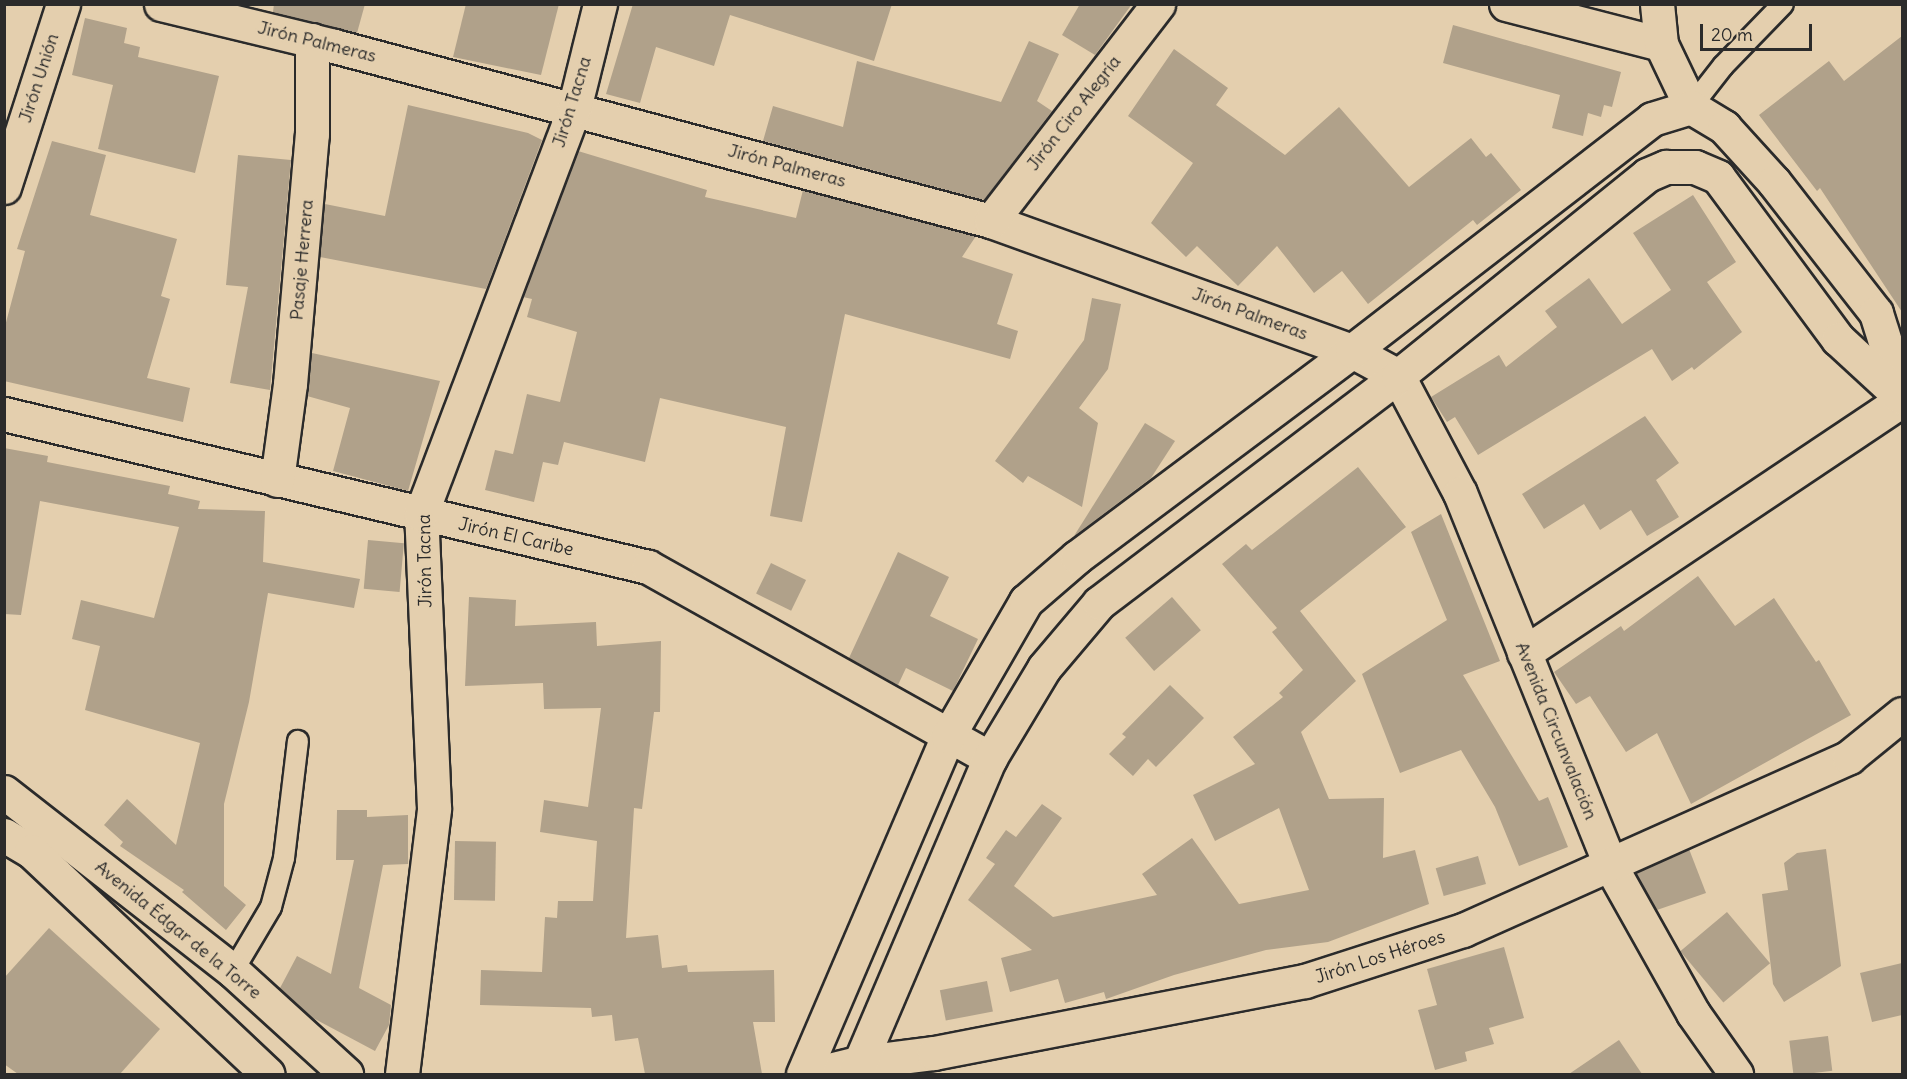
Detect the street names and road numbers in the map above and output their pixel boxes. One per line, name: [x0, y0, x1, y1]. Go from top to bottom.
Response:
street label: Jirón Palmeras: [256, 17, 378, 67]
street label: Jirón Unión: [14, 31, 64, 125]
street label: Jirón Ciro Alegría: [1022, 51, 1126, 175]
street label: Jirón Tacna: [548, 54, 596, 150]
street label: Jirón Palmeras: [726, 140, 848, 192]
street label: Pasaje Herrera: [286, 199, 318, 321]
street label: Jirón Palmeras: [1189, 283, 1311, 345]
street label: Jirón El Caribe: [456, 513, 576, 561]
street label: Jirón Tacna: [413, 514, 437, 608]
street label: Avenida Circunvalación: [1511, 639, 1601, 823]
street label: Avenida Édgar de la Torre: [91, 856, 265, 1004]
street label: Jirón Los Héroes: [1312, 926, 1448, 988]

